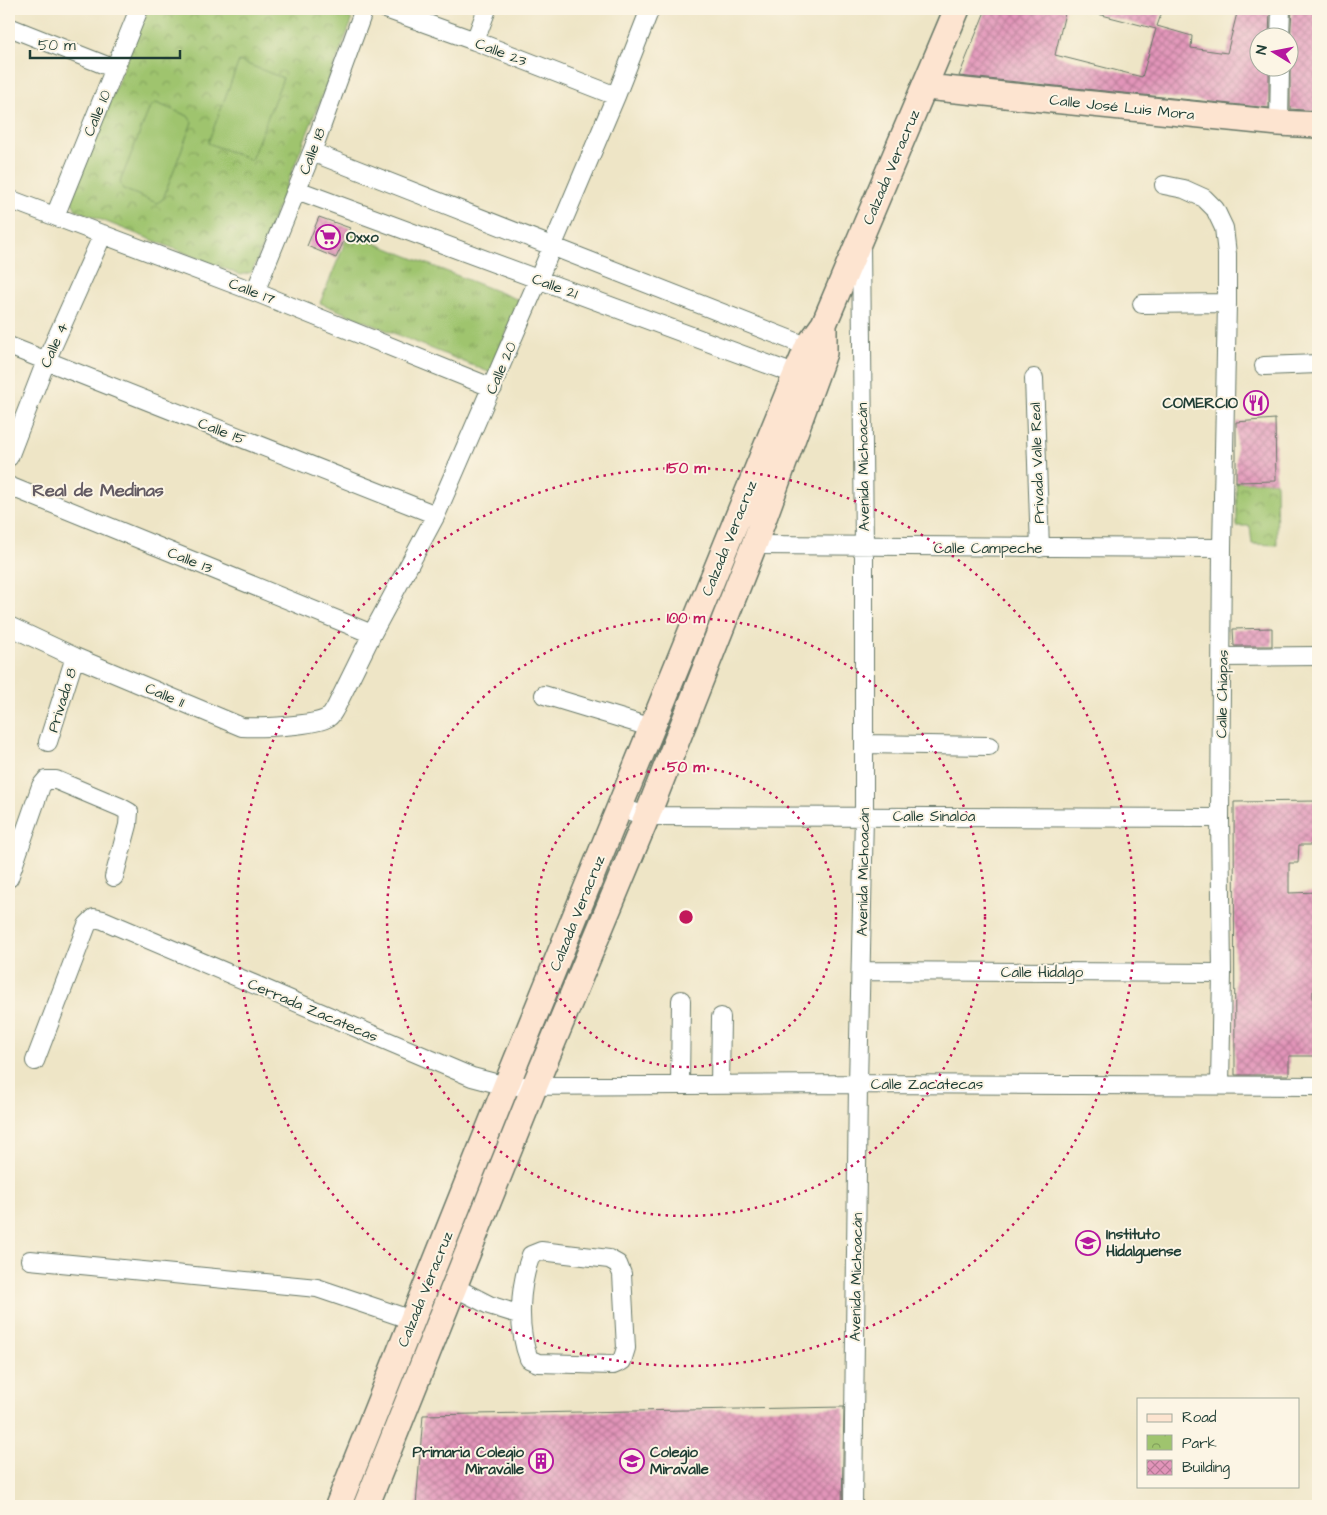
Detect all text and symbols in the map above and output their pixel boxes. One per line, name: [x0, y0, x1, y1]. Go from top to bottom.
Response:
scale bar: [30, 28, 180, 60]
north arrow: [1250, 28, 1300, 78]
street label: Calle 23: [472, 33, 530, 72]
text: 50 m: [38, 35, 76, 56]
text: N: [1252, 44, 1273, 56]
street label: Calle 10: [79, 86, 116, 140]
street label: Calle José Luis Mora: [1048, 89, 1196, 126]
street label: Calzada Veracruz: [858, 106, 925, 228]
street label: Calle 18: [294, 124, 331, 178]
supermarket icon: Oxxo: [315, 224, 341, 250]
place label: Oxxo: [346, 227, 379, 248]
street label: Calle 21: [529, 268, 581, 305]
street label: Calle 17: [226, 273, 278, 310]
street label: Calle 4: [35, 319, 74, 371]
street label: Calle 20: [481, 338, 522, 398]
restaurant icon: COMERCIO: [1243, 390, 1269, 416]
place label: COMERCIO: [1162, 393, 1238, 414]
street label: Avenida Michoacán: [852, 402, 875, 532]
street label: Privada Valle Real: [1025, 402, 1050, 524]
street label: Calle 15: [195, 413, 249, 450]
text: 150 m: [666, 458, 706, 479]
street label: Calzada Veracruz: [697, 477, 762, 599]
district label: Real de Medinas: [32, 478, 164, 503]
street label: Calle Campeche: [934, 538, 1042, 559]
street label: Calle 13: [164, 542, 216, 579]
text: 100 m: [667, 608, 706, 629]
street label: Calle Chiapas: [1211, 649, 1234, 738]
street label: Privada 8: [43, 665, 82, 735]
street label: Calle 11: [142, 678, 188, 713]
text: 50 m: [667, 757, 705, 778]
street label: Calle Sinaloa: [893, 806, 976, 827]
street label: Avenida Michoacán: [852, 807, 875, 937]
street label: Calzada Veracruz: [545, 852, 610, 974]
centre of rings: [677, 908, 695, 926]
street label: Calle Hidalgo: [1001, 962, 1084, 984]
street label: Cerrada Zacatecas: [244, 974, 382, 1048]
street label: Calle Zacatecas: [871, 1074, 984, 1095]
street label: Avenida Michoacán: [845, 1212, 868, 1342]
place label: Instituto Hidalguense: [1106, 1224, 1182, 1264]
street label: Calzada Veracruz: [393, 1228, 458, 1350]
school or university icon: Instituto Hidalguense: [1075, 1230, 1101, 1256]
legend: [1137, 1398, 1300, 1488]
text: Road: [1182, 1407, 1217, 1428]
text: Park: [1182, 1433, 1217, 1454]
place label: Primaria Colegio Miravalle: [412, 1442, 525, 1480]
place label: Colegio Miravalle: [650, 1442, 709, 1480]
building icon: Primaria Colegio Miravalle: [528, 1448, 554, 1474]
school or university icon: Colegio Miravalle: [619, 1448, 645, 1474]
text: Building: [1182, 1457, 1230, 1479]

